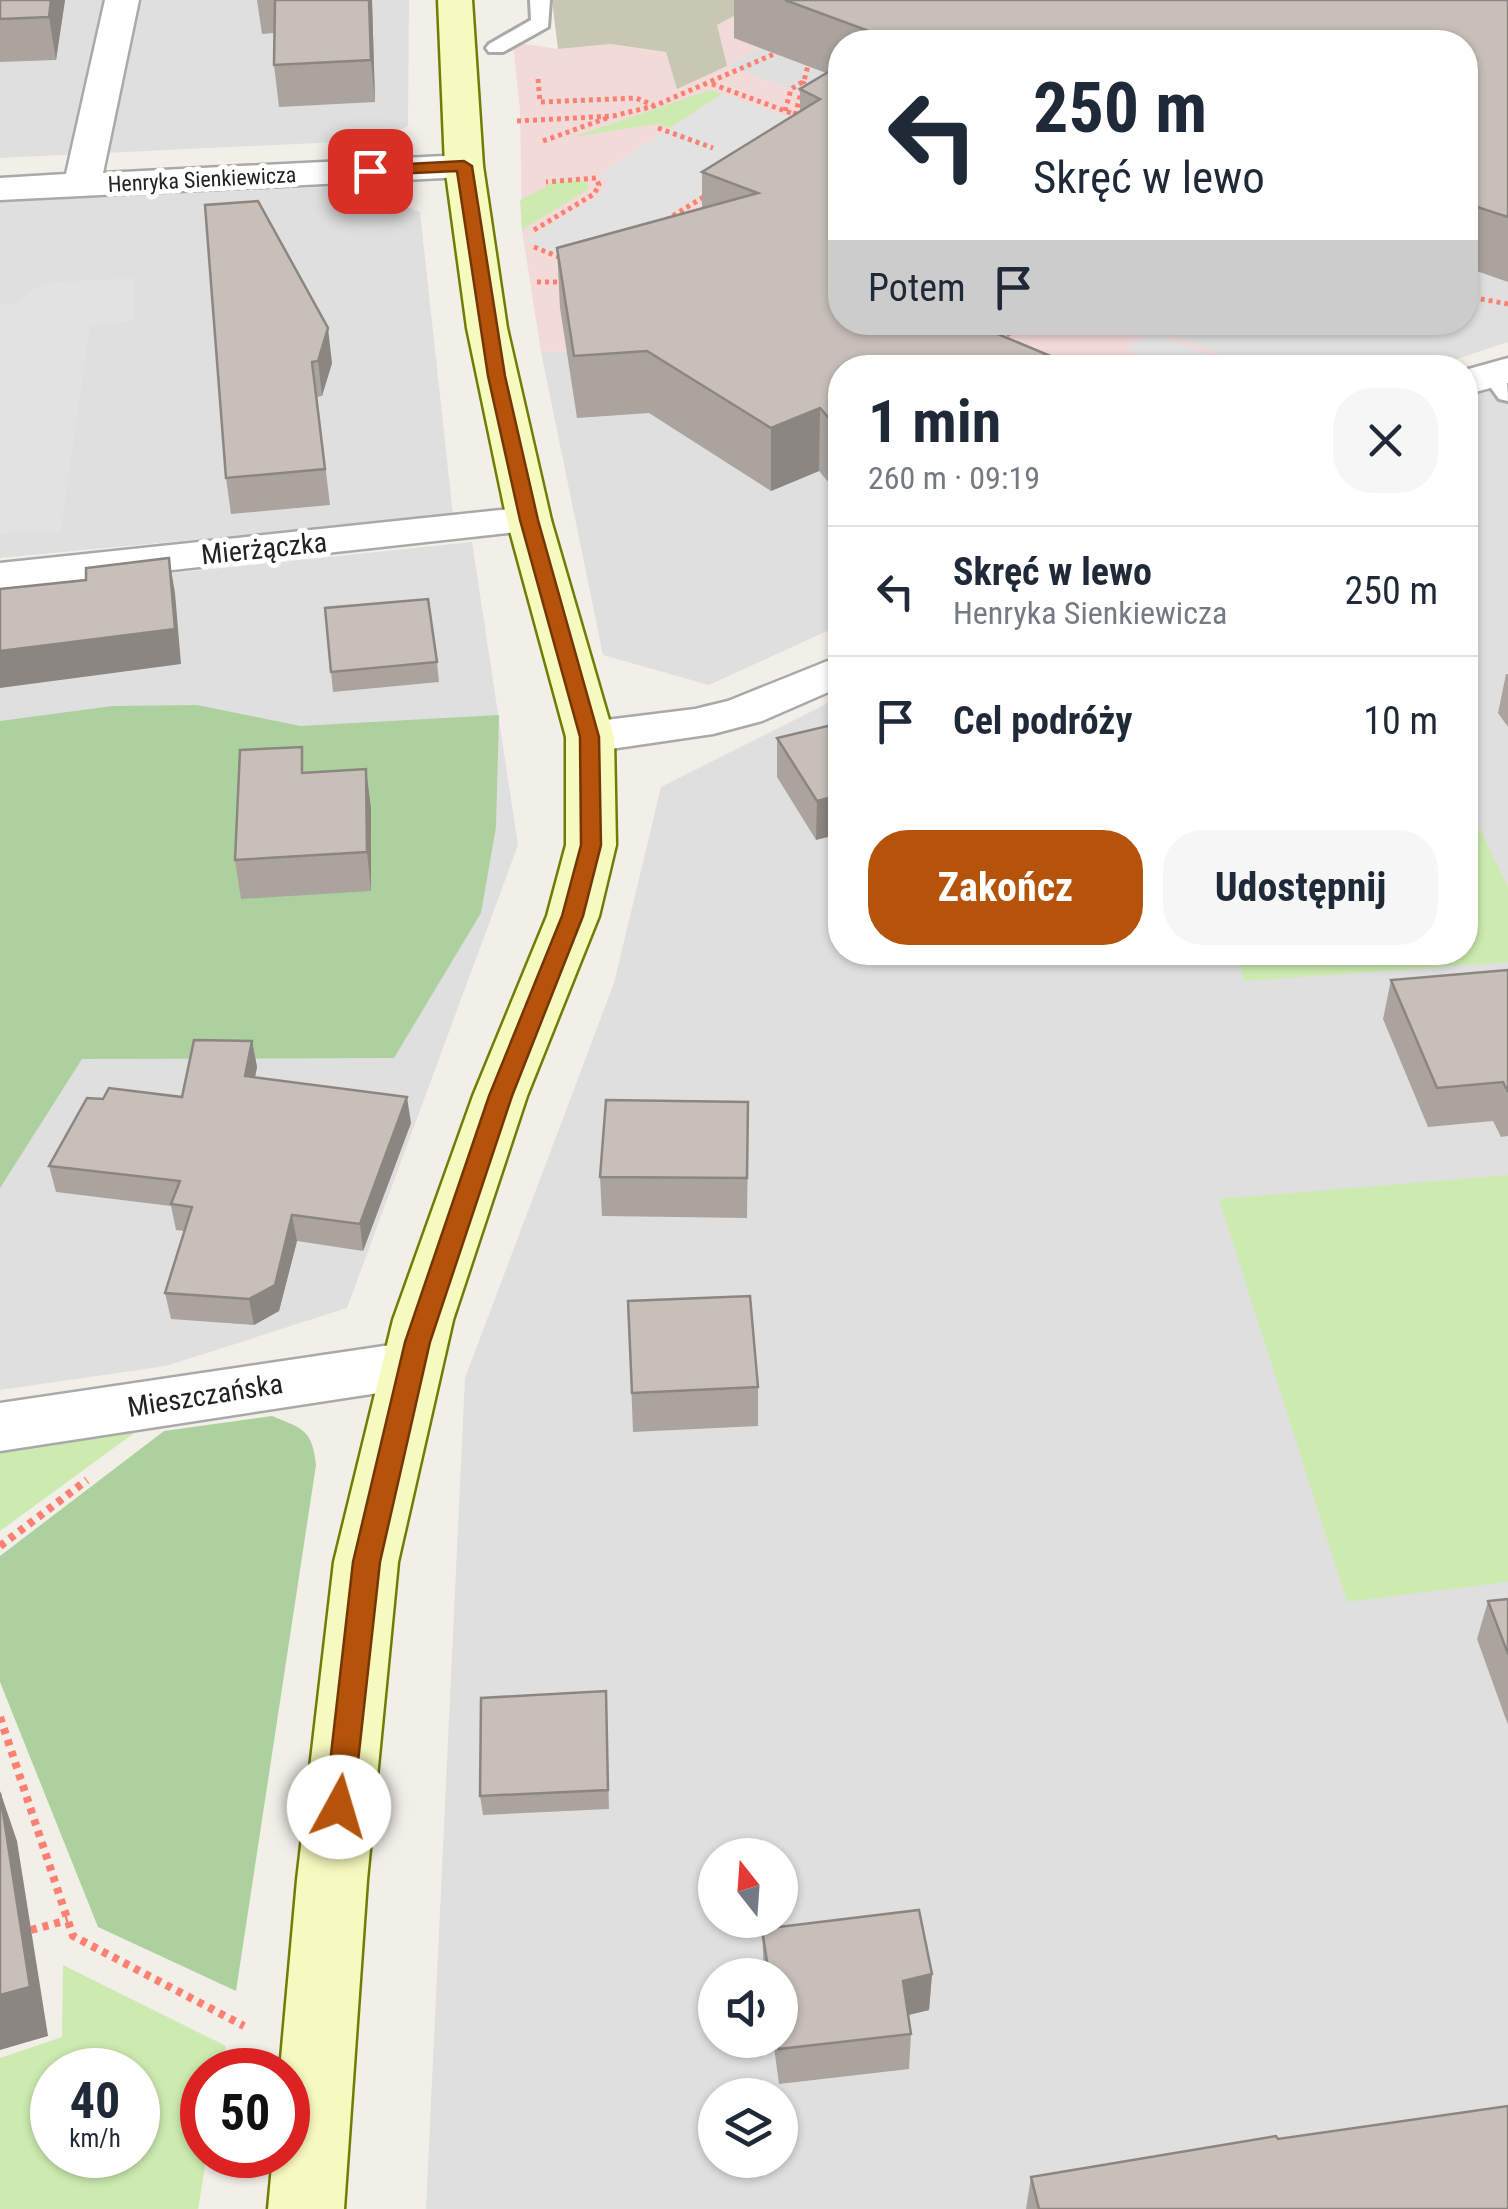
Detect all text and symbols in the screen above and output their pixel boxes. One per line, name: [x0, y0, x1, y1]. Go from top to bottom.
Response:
text: 250 m: [1033, 67, 1207, 149]
icon: left: [868, 70, 998, 200]
pin: [328, 129, 413, 214]
icon: arrive: [343, 144, 398, 199]
text: Skręć w lewo: [1033, 151, 1265, 204]
street label: Henryka Sienkiewicza: [107, 162, 297, 197]
icon: arrive: [986, 260, 1041, 315]
text: Potem: [868, 266, 966, 310]
text: 1 min: [868, 386, 1001, 457]
button: close: [1333, 388, 1438, 493]
text: 260 m · 09:19: [868, 459, 1040, 497]
street label: Mierżączka: [200, 525, 329, 572]
text: Skręć w lewo: [953, 550, 1152, 594]
icon: left: [868, 564, 923, 619]
text: 250 m: [1344, 569, 1438, 613]
text: Henryka Sienkiewicza: [953, 594, 1227, 632]
icon: arrive: [868, 694, 923, 749]
text: Cel podróży: [953, 699, 1132, 743]
text: 10 m: [1363, 699, 1438, 743]
button: Zakończ: [868, 830, 1143, 945]
button: Udostępnij: [1163, 830, 1438, 945]
street label: Mieszczańska: [125, 1367, 285, 1424]
position arrow: [287, 1755, 391, 1859]
north arrow: [698, 1838, 798, 1938]
map controls: [698, 1838, 798, 2178]
button: sound: [698, 1958, 798, 2058]
speed limit sign: 50: [180, 2048, 310, 2178]
text: 40: [70, 2072, 120, 2130]
button: layers: [698, 2078, 798, 2178]
text: km/h: [69, 2124, 121, 2153]

